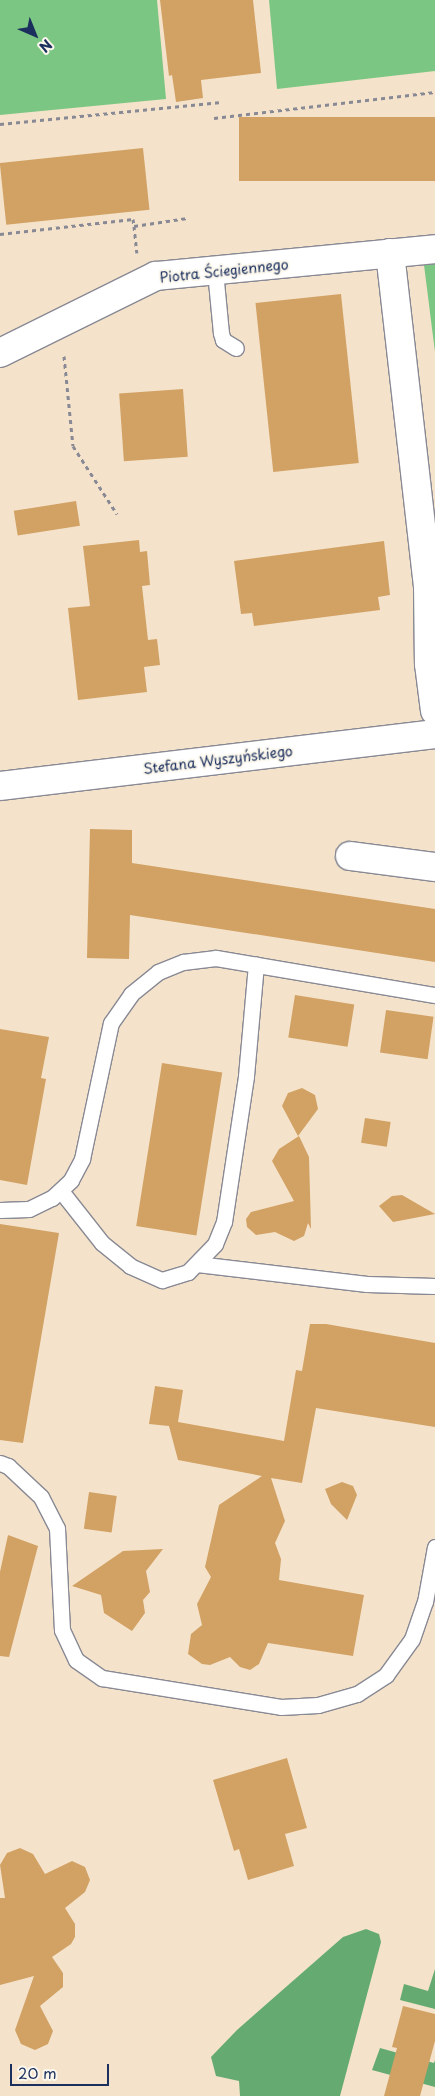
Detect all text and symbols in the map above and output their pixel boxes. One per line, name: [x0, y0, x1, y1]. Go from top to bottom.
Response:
north arrow: [10, 10, 60, 60]
text: N: [34, 35, 57, 58]
street label: Piotra Ściegiennego: [158, 256, 290, 286]
street label: Stefana Wyszyńskiego: [142, 742, 294, 778]
scale bar: [12, 2054, 111, 2086]
text: 20 m: [18, 2061, 57, 2084]

